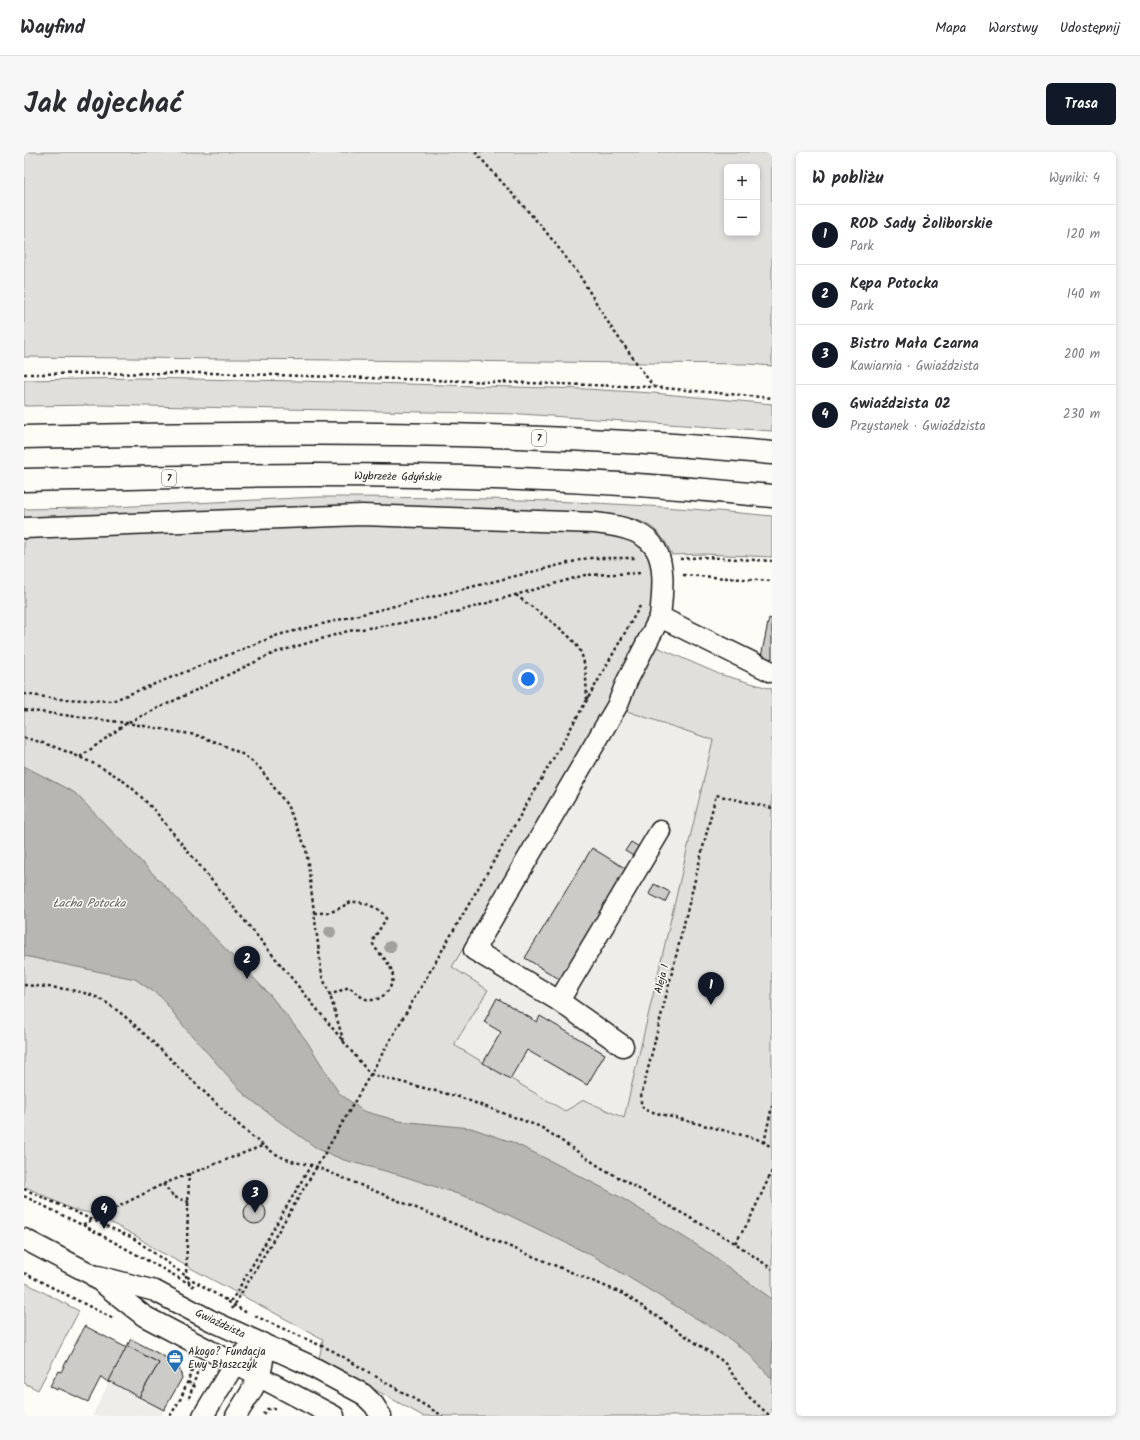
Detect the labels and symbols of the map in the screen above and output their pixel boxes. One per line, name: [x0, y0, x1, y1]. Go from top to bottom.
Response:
road number: 7: [532, 430, 546, 446]
street label: Wybrzeże Gdyńskie: [354, 467, 442, 487]
road number: 7: [162, 470, 176, 486]
your location: [518, 669, 538, 689]
water label: Łacha Potocka: [53, 894, 127, 913]
pin: 2: [234, 946, 260, 979]
street label: Aleja 1: [650, 962, 674, 996]
pin: 1: [698, 972, 724, 1005]
pin: 3: [242, 1180, 268, 1213]
pin: 4: [91, 1196, 117, 1229]
street label: Gwiaździsta: [192, 1304, 248, 1344]
place label: Akogo? Fundacja Ewy Błaszczyk: [188, 1343, 266, 1374]
office icon: Akogo? Fundacja Ewy Błaszczyk: [165, 1348, 185, 1373]

